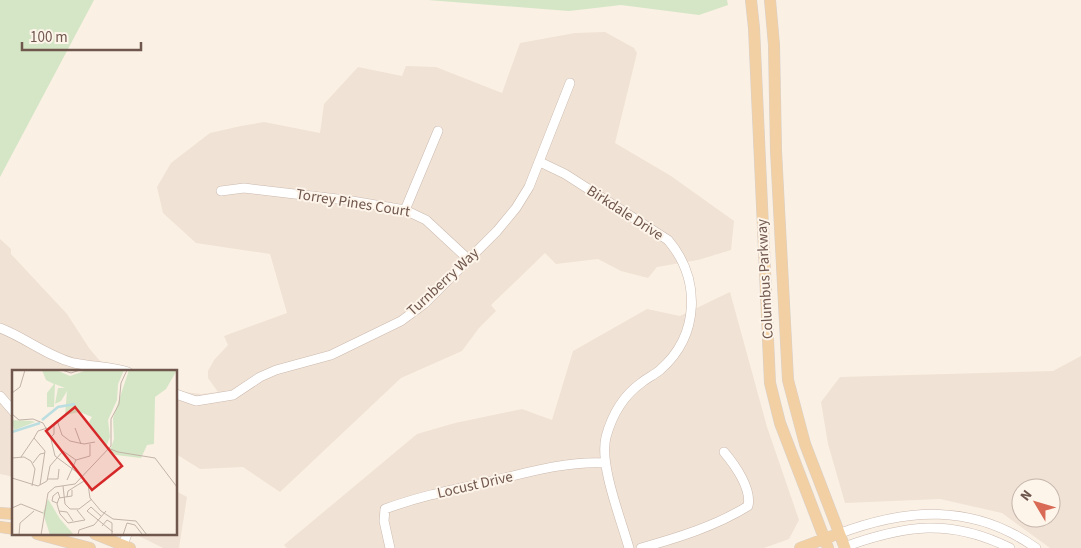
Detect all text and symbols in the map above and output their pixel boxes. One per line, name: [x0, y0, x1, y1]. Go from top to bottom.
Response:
scale bar: [22, 20, 141, 52]
text: 100 m: [30, 27, 68, 48]
street label: Birkdale Drive: [583, 180, 667, 246]
street label: Torrey Pines Court: [294, 184, 412, 222]
street label: Columbus Parkway: [751, 218, 779, 340]
street label: Turnberry Way: [402, 243, 484, 321]
inset map: [12, 370, 178, 536]
street label: Locust Drive: [435, 466, 515, 504]
north arrow: [1011, 478, 1061, 528]
text: N: [1016, 486, 1037, 505]

